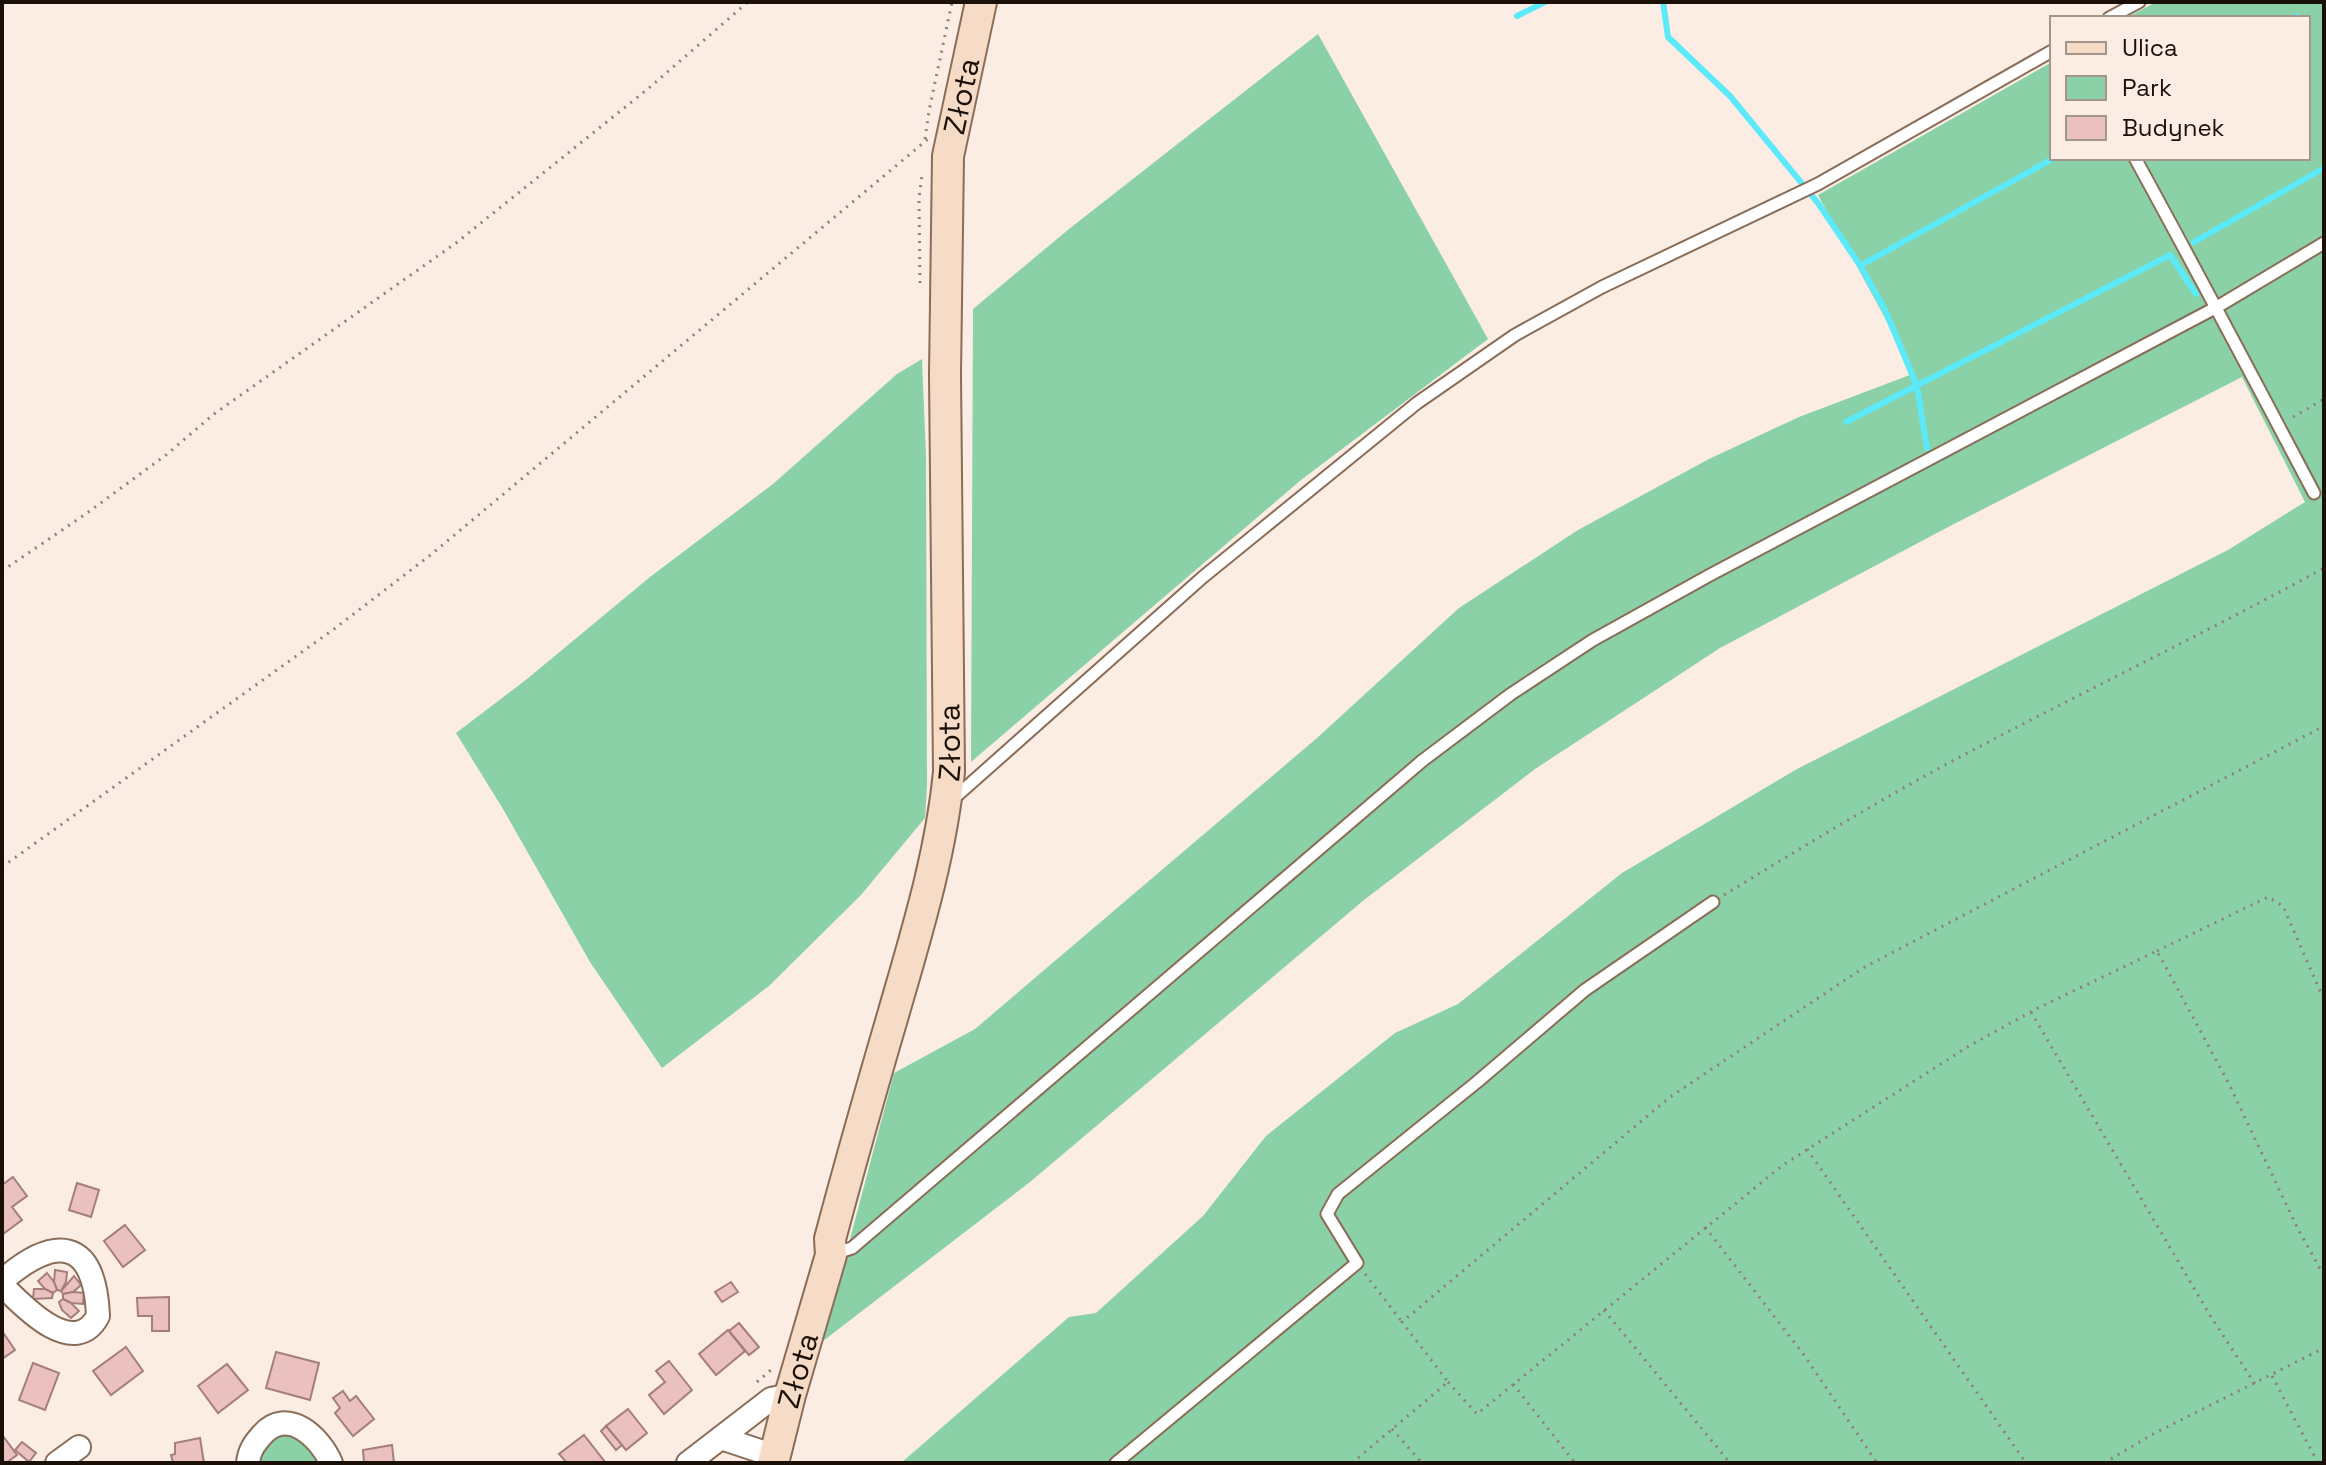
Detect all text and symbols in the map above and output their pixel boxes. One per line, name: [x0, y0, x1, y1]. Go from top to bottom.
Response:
legend: [2050, 16, 2310, 160]
text: Ulica: [2122, 32, 2178, 63]
street label: Złota: [934, 54, 988, 138]
text: Park: [2122, 72, 2172, 103]
text: Budynek: [2122, 112, 2225, 143]
street label: Złota: [929, 704, 969, 783]
street label: Złota: [768, 1328, 827, 1412]

